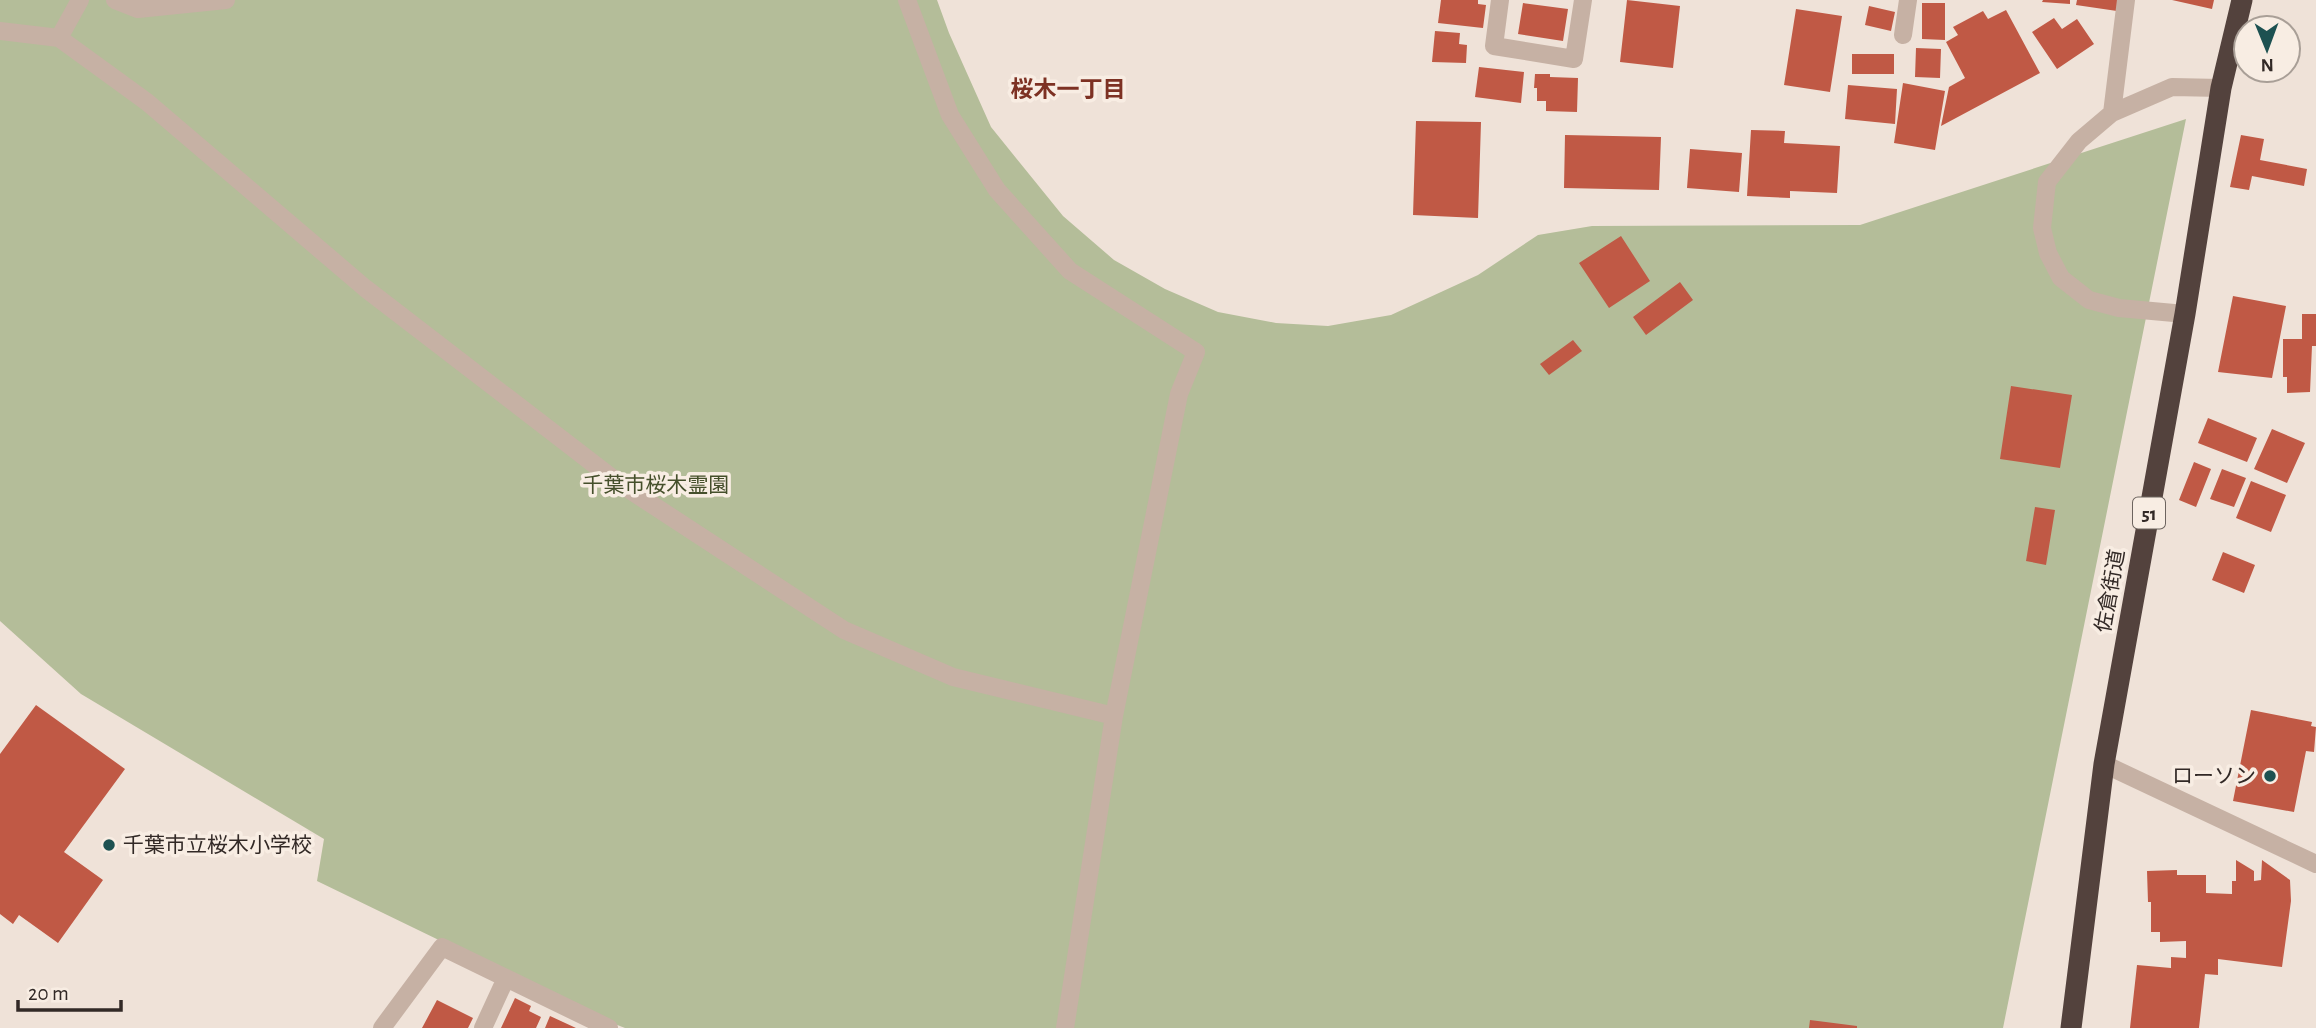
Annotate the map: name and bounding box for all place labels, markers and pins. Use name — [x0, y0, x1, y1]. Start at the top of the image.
place label: ローソン — [2172, 766, 2256, 787]
marker: ローソン — [2262, 768, 2278, 784]
place label: 千葉市立桜木小学校 — [123, 834, 312, 856]
marker: 千葉市立桜木小学校 — [101, 837, 117, 853]

